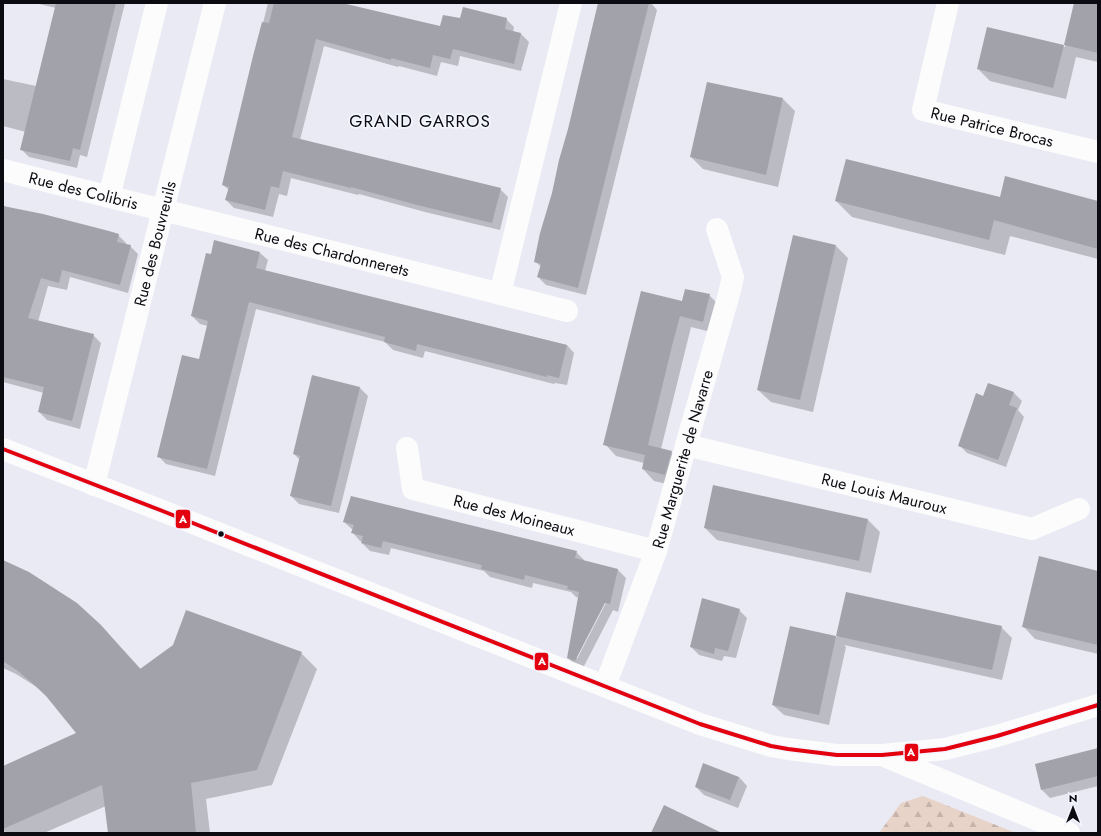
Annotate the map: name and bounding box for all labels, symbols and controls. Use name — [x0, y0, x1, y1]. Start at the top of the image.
street label: Rue Patrice Brocas — [928, 101, 1056, 153]
district label: GRAND GARROS — [349, 109, 491, 133]
street label: Rue des Colibris — [26, 166, 140, 215]
street label: Rue des Bouvreuils — [128, 179, 182, 309]
street label: Rue des Chardonnerets — [252, 222, 412, 282]
street label: Rue Marguerite de Navarre — [646, 367, 719, 551]
street label: Rue Louis Mauroux — [819, 467, 950, 520]
street label: Rue des Moineaux — [451, 489, 578, 542]
line badge: A — [175, 509, 191, 529]
text: A — [178, 511, 188, 527]
unlabelled marker — [216, 529, 226, 539]
line badge: A — [534, 652, 549, 671]
text: A — [537, 653, 547, 669]
line badge: A — [904, 743, 919, 762]
text: A — [906, 744, 916, 760]
north arrow — [1053, 788, 1093, 828]
text: N — [1069, 790, 1077, 806]

